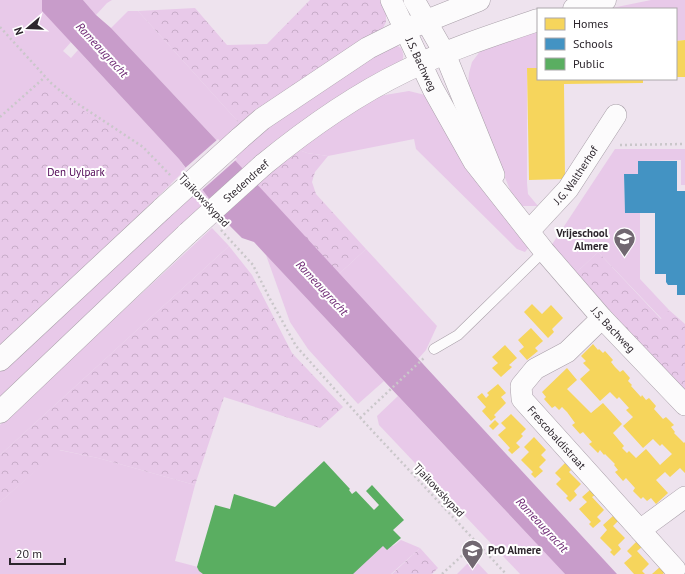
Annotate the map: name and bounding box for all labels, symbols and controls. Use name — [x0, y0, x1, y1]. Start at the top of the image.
north arrow — [8, 8, 48, 48]
legend — [537, 8, 677, 80]
text: Homes — [573, 16, 608, 31]
water label: Rameaugracht — [73, 19, 132, 81]
text: N — [11, 26, 26, 37]
street label: J.S. Bachweg — [402, 34, 440, 94]
text: Schools — [573, 36, 613, 51]
text: Public — [573, 56, 605, 71]
street label: J.G. Waltherhof — [550, 143, 601, 208]
street label: Stedendreef — [220, 156, 272, 205]
park label: Den Uylpark — [47, 165, 106, 179]
street label: Tjaikowskypad — [175, 170, 233, 230]
place label: Vrijeschool Almere — [555, 226, 609, 253]
school or university icon: Vrijeschool Almere — [611, 226, 637, 259]
water label: Rameaugracht — [293, 257, 352, 319]
street label: J.S. Bachweg — [588, 303, 638, 355]
street label: Frescobaldistraat — [525, 403, 589, 472]
street label: Tjaikowskypad — [410, 460, 468, 520]
water label: Rameaugracht — [513, 494, 572, 556]
school or university icon: PrO Almere — [459, 537, 485, 570]
scale bar — [10, 540, 65, 566]
place label: PrO Almere — [488, 543, 542, 557]
text: 20 m — [16, 546, 42, 561]

